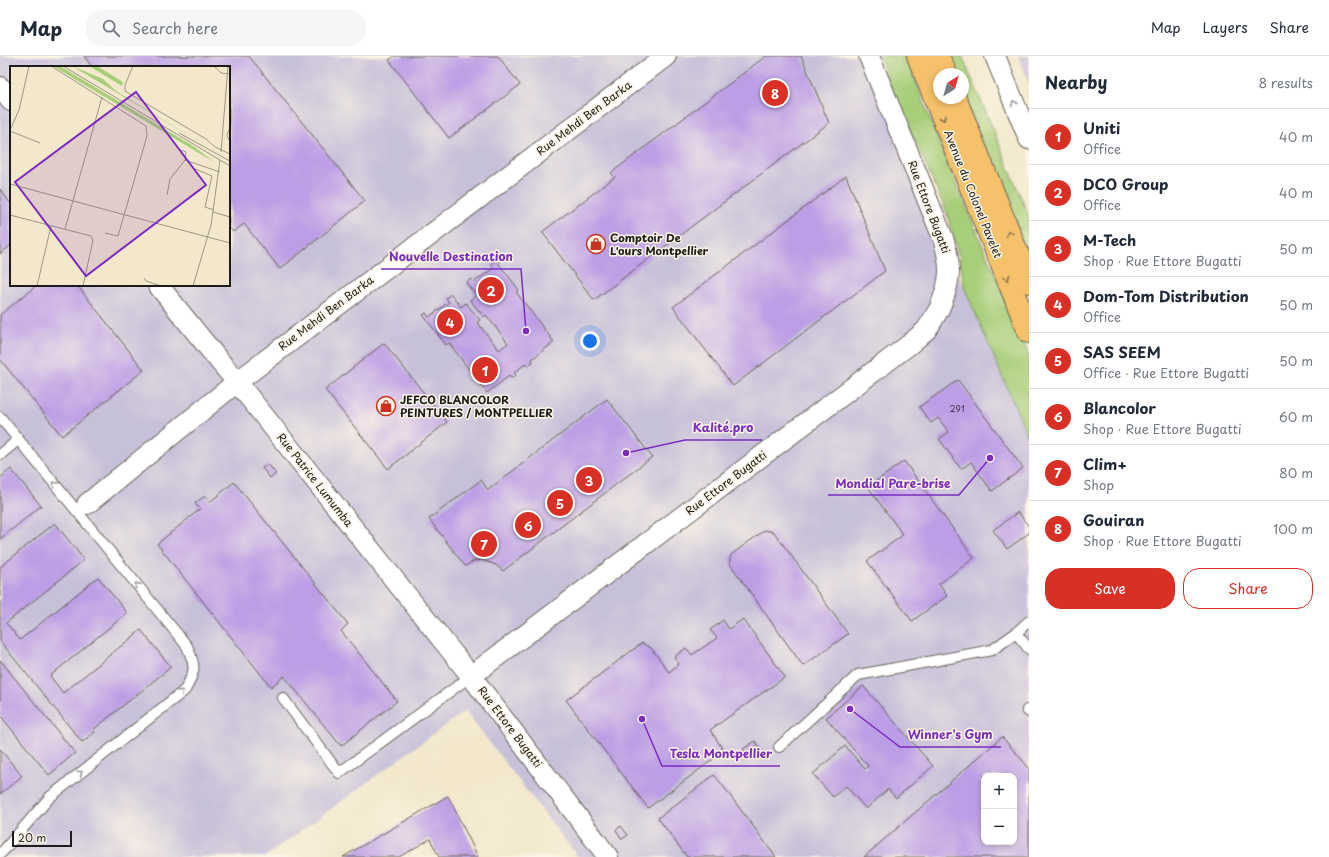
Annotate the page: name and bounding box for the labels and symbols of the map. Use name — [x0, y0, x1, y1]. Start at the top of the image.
inset map — [10, 66, 230, 286]
north arrow — [933, 68, 969, 104]
street label: Rue Mehdi Ben Barka — [533, 76, 635, 159]
pin: 8 — [762, 78, 788, 108]
one-way arrow — [1011, 99, 1019, 106]
one-way arrow — [938, 115, 946, 122]
street label: Avenue du Colonel Pavelet — [940, 127, 1007, 261]
street label: Rue Ettore Bugatti — [904, 158, 955, 256]
place label: Comptoir De L'ours Montpellier — [610, 229, 709, 259]
one-way arrow — [1006, 229, 1014, 236]
shop icon: Comptoir De L'ours Montpellier — [585, 233, 607, 255]
callout: Nouvelle Destination — [381, 245, 521, 269]
text: Nouvelle Destination — [389, 247, 513, 265]
street label: Rue Mehdi Ben Barka — [275, 271, 377, 354]
one-way arrow — [1002, 273, 1010, 281]
pin: 2 — [478, 275, 504, 305]
pin: 4 — [437, 307, 463, 337]
your location — [580, 331, 600, 351]
pin: 1 — [472, 355, 498, 385]
place label: JEFCO BLANCOLOR PEINTURES / MONTPELLIER — [400, 391, 553, 421]
shop icon: JEFCO BLANCOLOR PEINTURES / MONTPELLIER — [375, 395, 397, 417]
house number: 291 — [949, 401, 965, 415]
callout: Kalité.pro — [685, 416, 762, 440]
text: Kalité.pro — [693, 418, 753, 436]
street label: Rue Patrice Lumumba — [273, 429, 358, 530]
street label: Rue Ettore Bugatti — [681, 446, 770, 519]
pin: 3 — [576, 465, 602, 495]
callout: Mondial Pare-brise — [828, 471, 959, 495]
text: Mondial Pare-brise — [836, 474, 951, 492]
one-way arrow — [52, 481, 59, 489]
pin: 5 — [547, 488, 573, 518]
pin: 6 — [515, 510, 541, 540]
pin: 7 — [471, 529, 497, 559]
one-way arrow — [135, 582, 142, 589]
street label: Rue Ettore Bugatti — [474, 682, 547, 771]
one-way arrow — [176, 689, 184, 696]
callout: Winner's Gym — [900, 723, 1001, 747]
text: Winner's Gym — [908, 725, 992, 743]
callout: Tesla Montpellier — [662, 742, 780, 766]
text: Tesla Montpellier — [670, 744, 773, 762]
one-way arrow — [76, 770, 83, 777]
scale bar — [12, 829, 72, 848]

